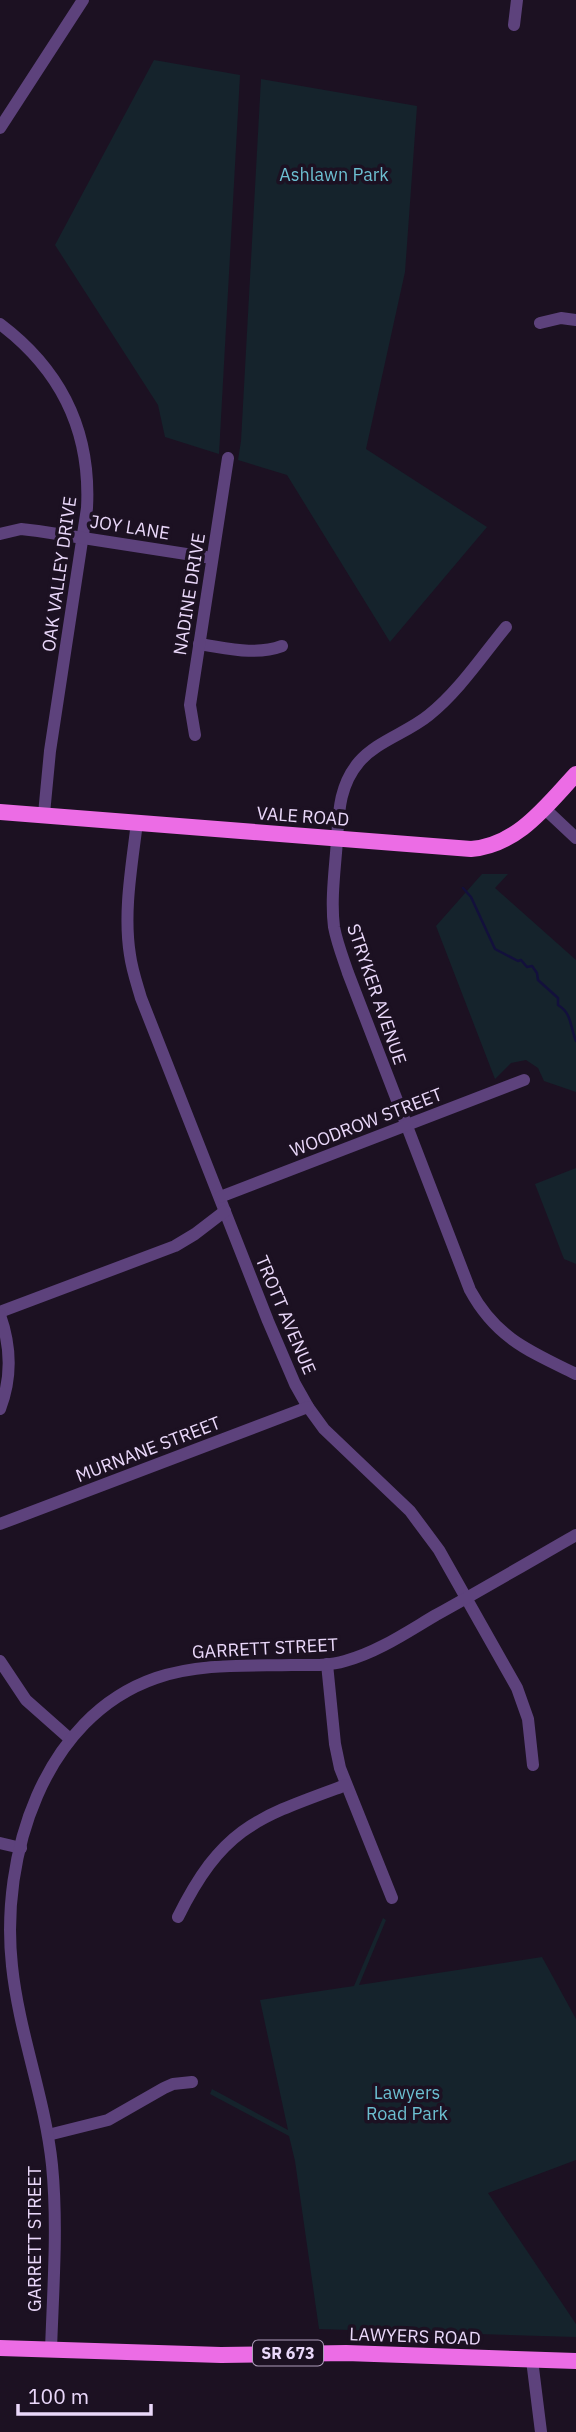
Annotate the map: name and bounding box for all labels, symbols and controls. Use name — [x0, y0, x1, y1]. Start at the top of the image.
park label: Ashlawn Park — [279, 163, 389, 186]
street label: OAK VALLEY DRIVE — [37, 495, 81, 653]
street label: JOY LANE — [88, 509, 172, 545]
street label: NADINE DRIVE — [168, 531, 210, 657]
street label: VALE ROAD — [256, 801, 350, 831]
street label: STRYKER AVENUE — [342, 921, 412, 1067]
street label: WOODROW STREET — [287, 1082, 445, 1162]
street label: TROTT AVENUE — [251, 1252, 321, 1378]
street label: MURNANE STREET — [72, 1411, 224, 1487]
street label: GARRETT STREET — [191, 1633, 339, 1663]
park label: Lawyers Road Park — [366, 2081, 449, 2125]
street label: GARRETT STREET — [23, 2166, 46, 2312]
street label: LAWYERS ROAD — [349, 2322, 481, 2350]
road number: SR 673 — [253, 2340, 323, 2366]
scale bar — [18, 2372, 150, 2416]
text: 100 m — [28, 2382, 89, 2410]

